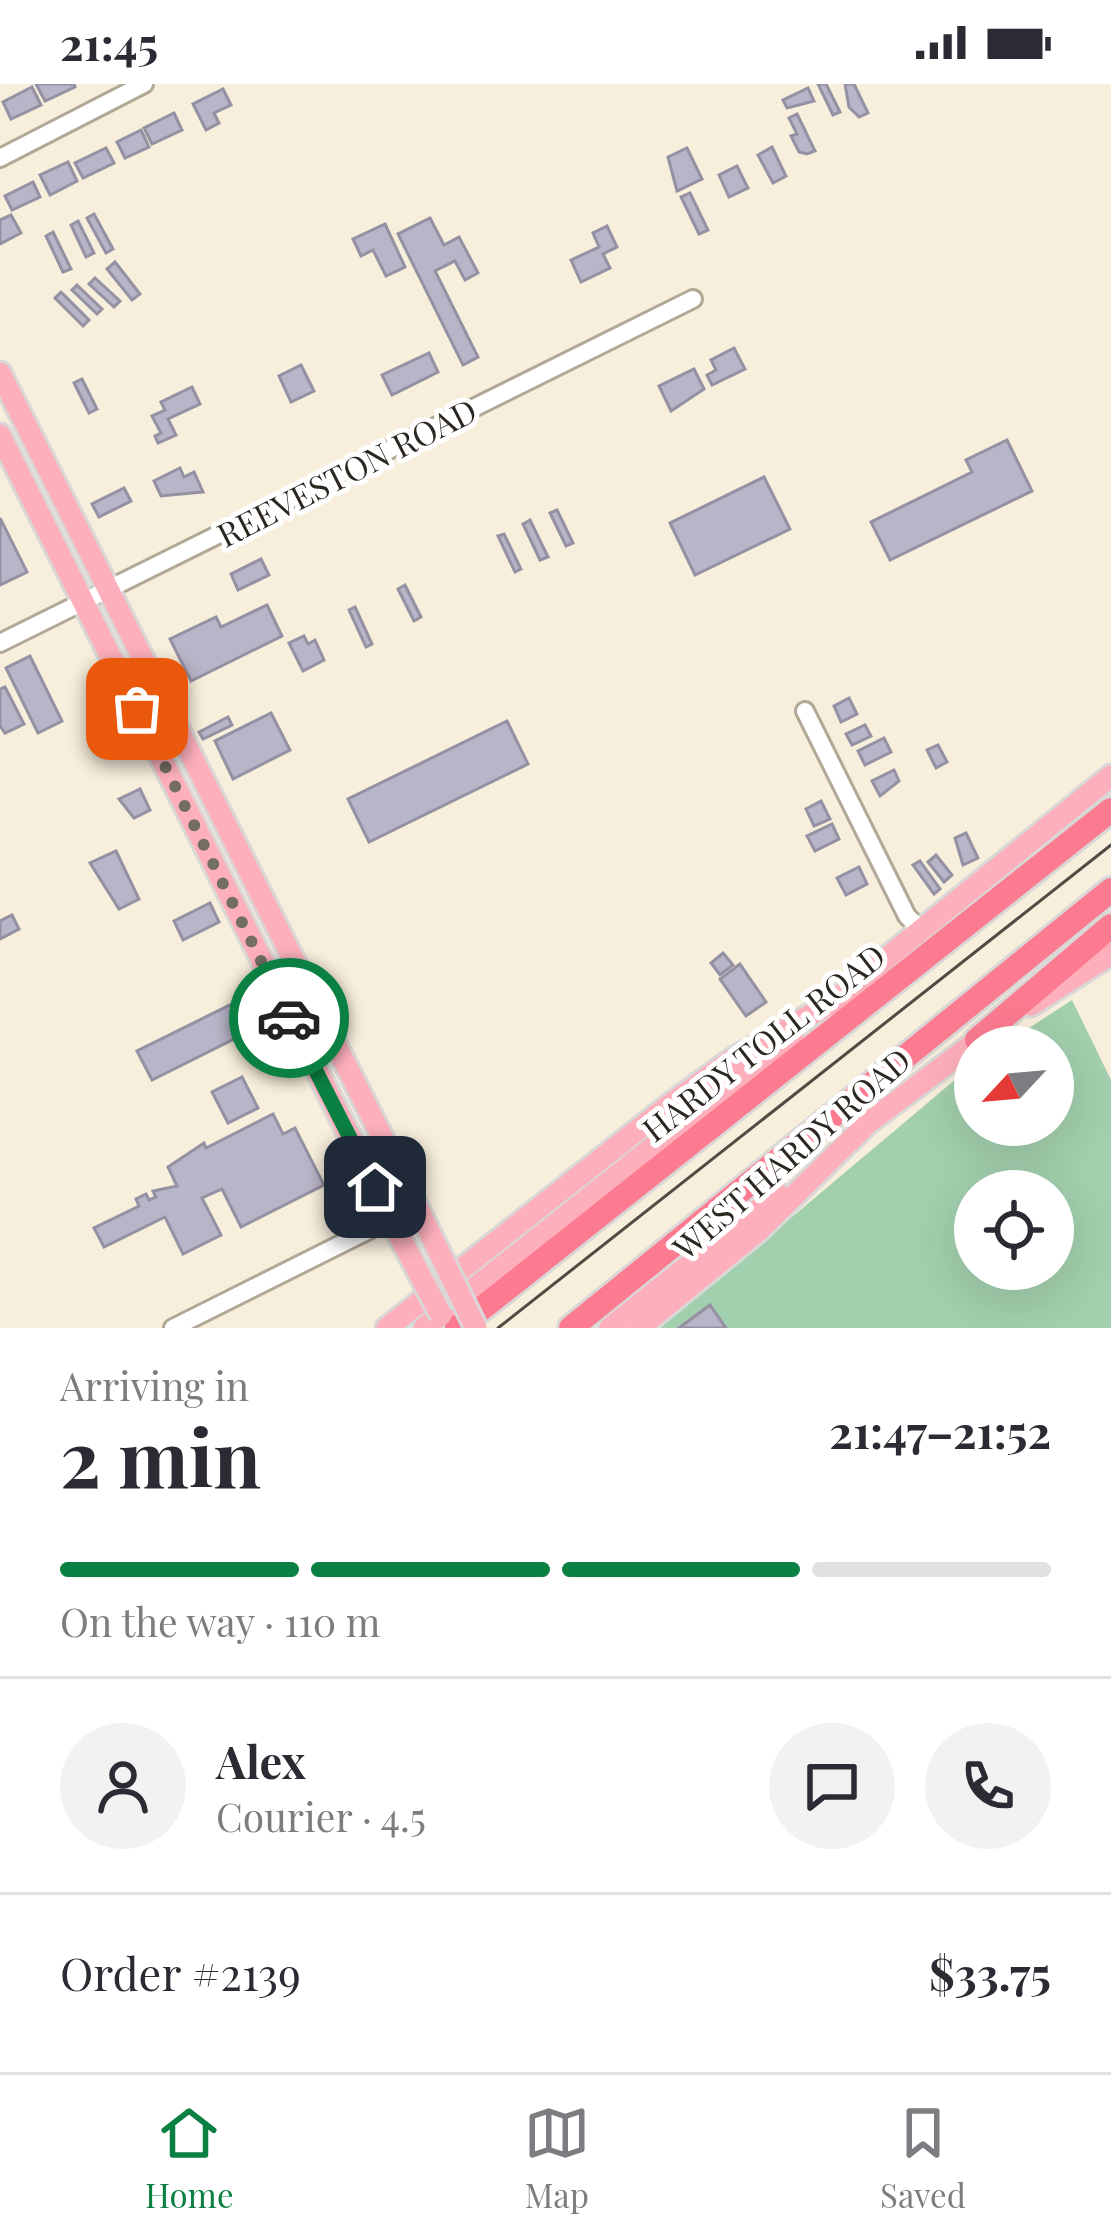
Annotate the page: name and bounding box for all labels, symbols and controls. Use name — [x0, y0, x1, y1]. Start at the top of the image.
text: 21:45 — [60, 12, 158, 72]
street label: REEVESTON ROAD — [209, 387, 483, 556]
pin — [86, 658, 188, 760]
icon: bag — [104, 676, 170, 742]
street label: HARDY TOLL ROAD — [632, 933, 893, 1150]
courier — [229, 958, 349, 1078]
icon: car — [256, 985, 322, 1051]
north arrow — [954, 1026, 1074, 1146]
map controls — [954, 1026, 1074, 1290]
street label: WEST HARDY ROAD — [662, 1037, 919, 1269]
pin — [324, 1136, 426, 1238]
icon: home — [342, 1154, 408, 1220]
button: locate — [954, 1170, 1074, 1290]
text: Arriving in — [60, 1359, 249, 1411]
text: 21:47–21:52 — [829, 1400, 1051, 1460]
text: 2 min — [60, 1404, 261, 1508]
text: On the way · 110 m — [60, 1595, 381, 1647]
button: person — [60, 1723, 186, 1849]
button: chat — [769, 1723, 895, 1849]
button: phone — [925, 1723, 1051, 1849]
text: Alex — [216, 1730, 306, 1790]
text: Courier · 4.5 — [216, 1790, 426, 1842]
text: Order #2139 — [60, 1942, 301, 2002]
text: $33.75 — [929, 1942, 1051, 2002]
tab: Home — [145, 2100, 234, 2216]
tab: Map — [524, 2100, 590, 2216]
tab: Saved — [880, 2100, 966, 2216]

